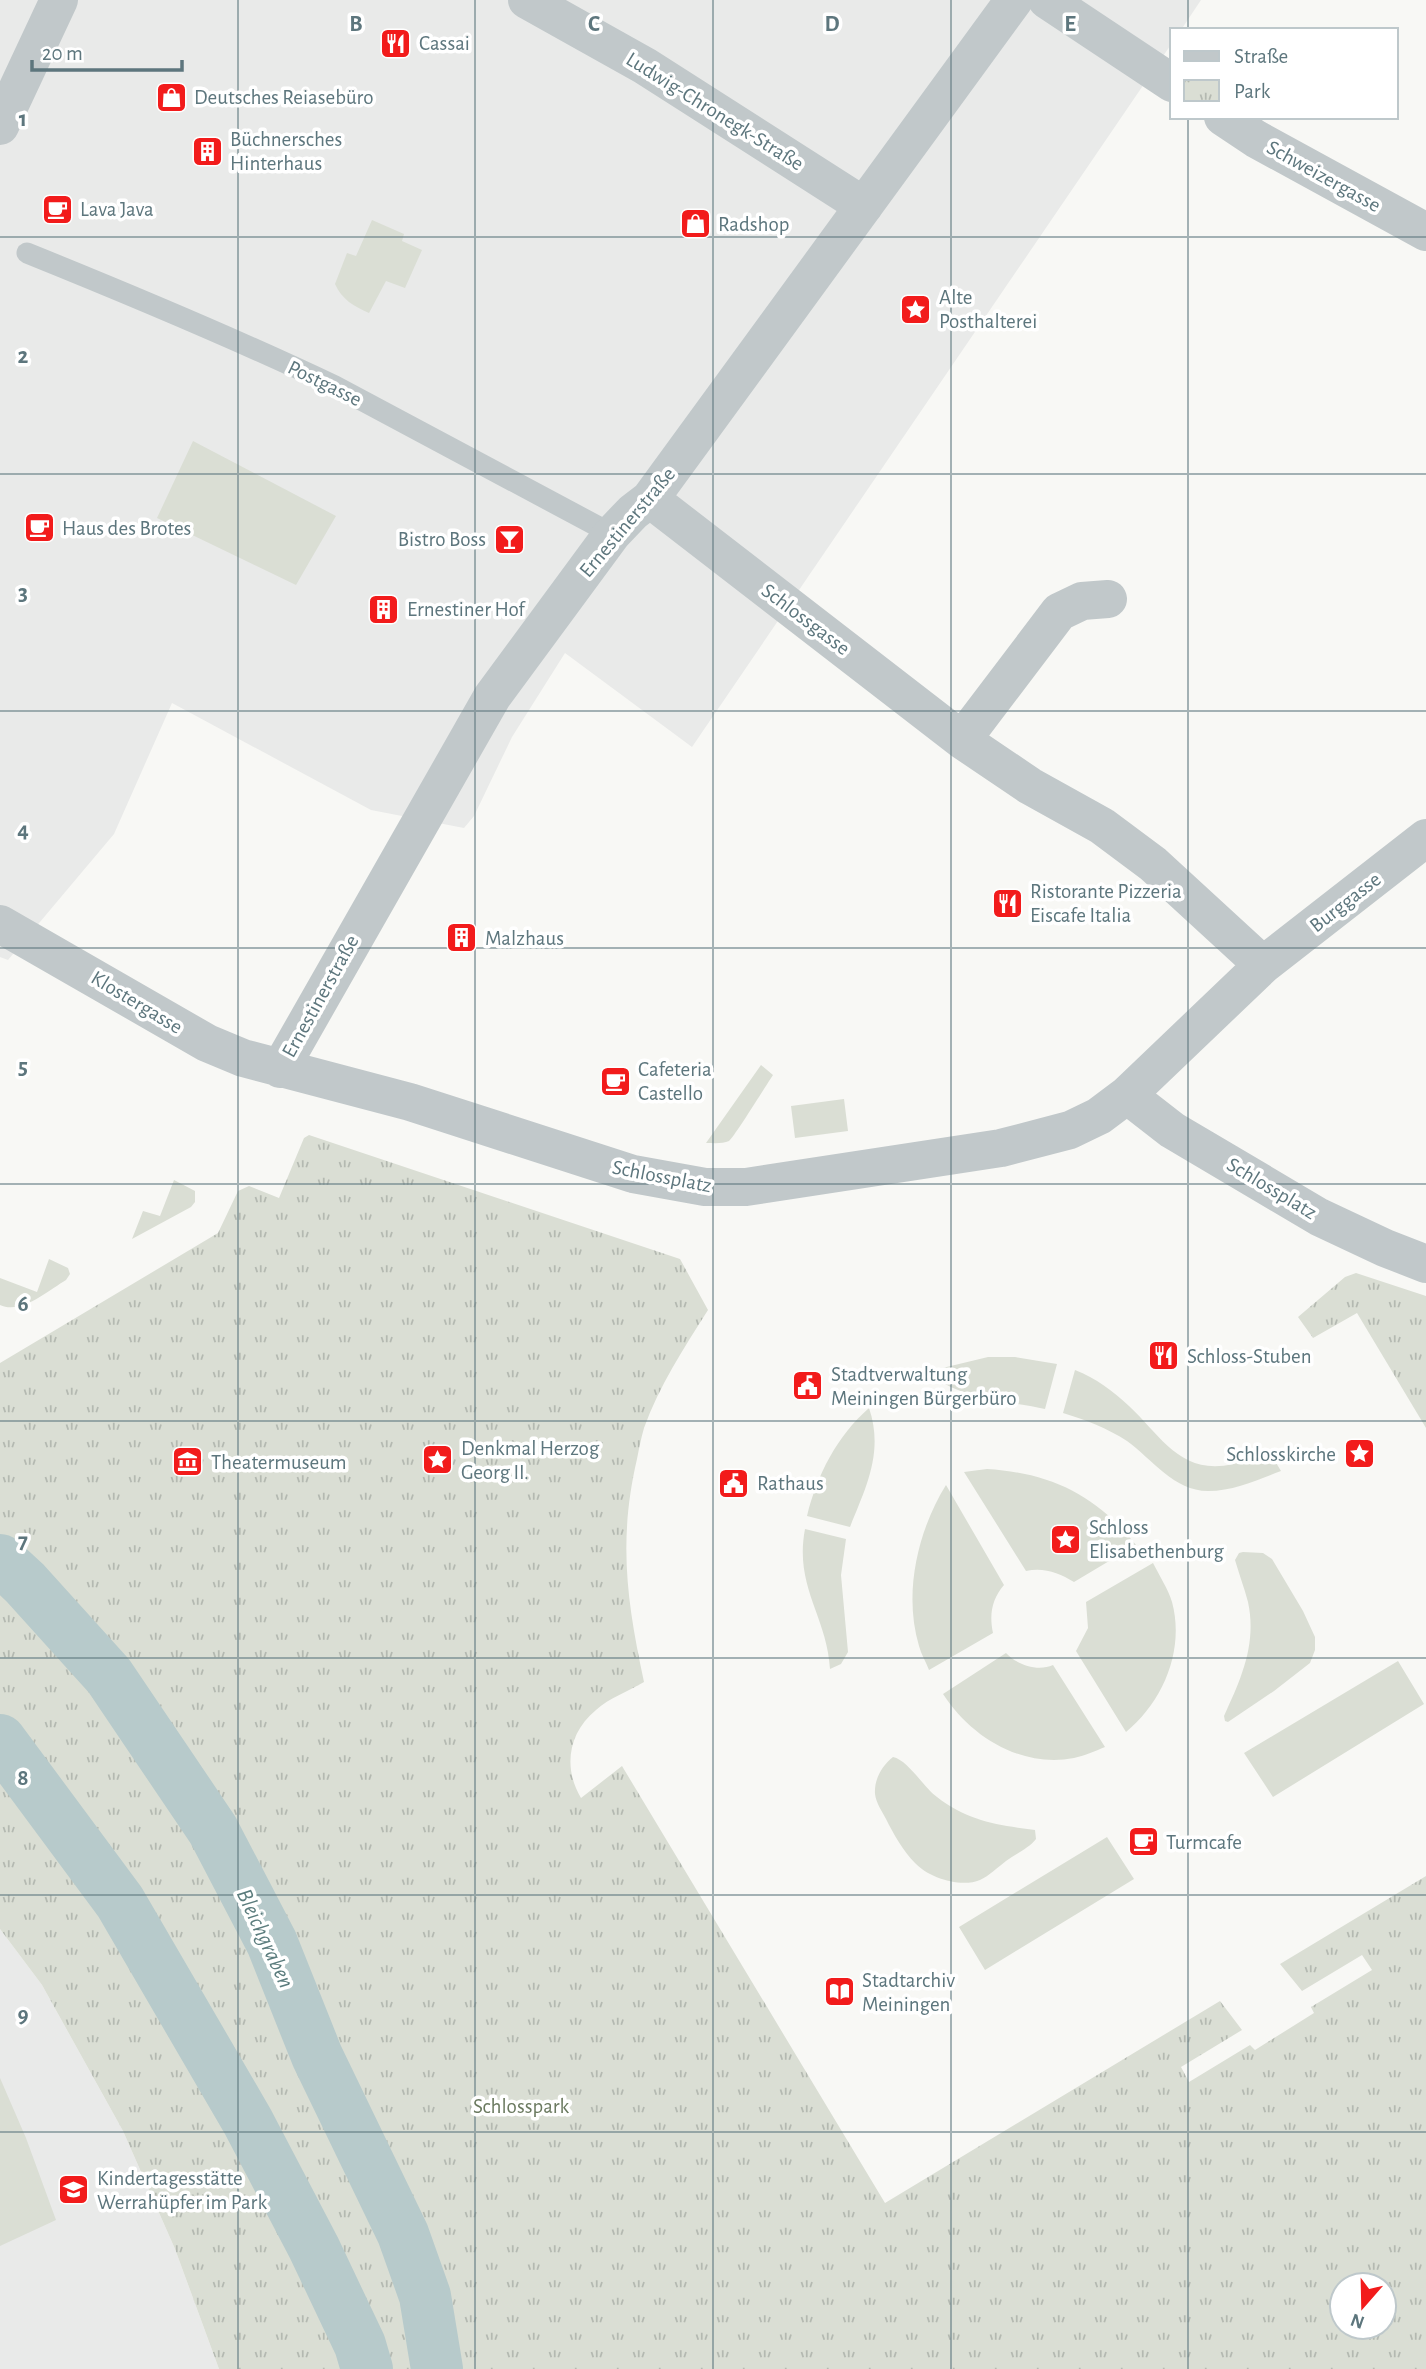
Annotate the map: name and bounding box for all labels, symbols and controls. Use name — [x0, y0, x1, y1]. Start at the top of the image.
text: B — [349, 13, 363, 36]
text: C — [588, 13, 600, 36]
text: D — [824, 13, 840, 36]
text: E — [1064, 13, 1076, 36]
restaurant icon: Cassai — [379, 26, 413, 60]
scale bar — [32, 28, 182, 72]
legend — [1170, 28, 1398, 119]
place label: Cassai — [419, 33, 470, 54]
text: 20 m — [42, 43, 83, 64]
text: Straße — [1234, 46, 1288, 67]
street label: Ludwig-Chronegk-Straße — [622, 48, 807, 175]
shop icon: Deutsches Reiasebüro — [154, 80, 188, 114]
text: Park — [1234, 81, 1271, 102]
place label: Deutsches Reiasebüro — [194, 87, 374, 108]
text: 1 — [19, 108, 27, 131]
place label: Büchnersches Hinterhaus — [230, 129, 342, 174]
building icon: Büchnersches Hinterhaus — [190, 134, 224, 168]
street label: Schweizergasse — [1263, 137, 1384, 216]
cafe icon: Lava Java — [40, 192, 74, 226]
place label: Lava Java — [80, 199, 154, 220]
shop icon: Radshop — [678, 207, 712, 241]
place label: Radshop — [718, 214, 789, 235]
place label: Alte Posthalterei — [939, 287, 1037, 332]
place icon: Alte Posthalterei — [899, 292, 933, 326]
text: 2 — [18, 345, 29, 368]
street label: Postgasse — [285, 357, 365, 410]
street label: Ernestinerstraße — [576, 463, 679, 581]
cafe icon: Haus des Brotes — [22, 511, 56, 545]
place label: Haus des Brotes — [62, 518, 191, 539]
bar icon: Bistro Boss — [492, 522, 526, 556]
place label: Bistro Boss — [398, 529, 486, 550]
street label: Schlossgasse — [758, 580, 854, 659]
text: 3 — [18, 582, 28, 605]
building icon: Ernestiner Hof — [367, 592, 401, 626]
place label: Ernestiner Hof — [407, 599, 526, 620]
text: 4 — [17, 819, 29, 842]
street label: Burggasse — [1306, 868, 1385, 936]
place label: Ristorante Pizzeria Eiscafe Italia — [1030, 881, 1182, 926]
restaurant icon: Ristorante Pizzeria Eiscafe Italia — [990, 886, 1024, 920]
building icon: Malzhaus — [445, 921, 479, 955]
place label: Malzhaus — [485, 928, 564, 949]
street label: Ernestinerstraße — [278, 932, 363, 1061]
street label: Klostergasse — [87, 967, 186, 1038]
text: 5 — [18, 1056, 28, 1079]
place label: Cafeteria Castello — [638, 1059, 712, 1104]
cafe icon: Cafeteria Castello — [598, 1064, 632, 1098]
street label: Schlossplatz — [1223, 1154, 1320, 1223]
street label: Schlossplatz — [611, 1157, 713, 1196]
text: 6 — [17, 1293, 29, 1316]
restaurant icon: Schloss-Stuben — [1147, 1339, 1181, 1373]
place label: Schloss-Stuben — [1187, 1346, 1312, 1367]
place label: Stadtverwaltung Meiningen Bürgerbüro — [831, 1364, 1017, 1409]
public building icon: Stadtverwaltung Meiningen Bürgerbüro — [791, 1369, 825, 1403]
place icon: Schlosskirche — [1342, 1437, 1376, 1471]
place label: Denkmal Herzog Georg II. — [461, 1438, 600, 1483]
place icon: Denkmal Herzog Georg II. — [421, 1443, 455, 1477]
place label: Schlosskirche — [1226, 1444, 1336, 1465]
museum icon: Theatermuseum — [171, 1445, 205, 1479]
place label: Theatermuseum — [211, 1452, 347, 1473]
public building icon: Rathaus — [717, 1466, 751, 1500]
place label: Rathaus — [757, 1473, 824, 1494]
place label: Schloss Elisabethenburg — [1089, 1517, 1225, 1562]
place icon: Schloss Elisabethenburg — [1049, 1522, 1083, 1556]
text: 7 — [18, 1530, 28, 1553]
text: 8 — [17, 1767, 29, 1790]
cafe icon: Turmcafe — [1126, 1825, 1160, 1859]
place label: Turmcafe — [1166, 1832, 1242, 1853]
water label: Bleichgraben — [232, 1885, 298, 1992]
place label: Stadtarchiv Meiningen — [862, 1970, 955, 2015]
library icon: Stadtarchiv Meiningen — [822, 1975, 856, 2009]
text: 9 — [17, 2004, 29, 2027]
park label: Schlosspark — [473, 2096, 569, 2117]
place label: Kindertagesstätte Werrahüpfer im Park — [97, 2168, 267, 2213]
school or university icon: Kindertagesstätte Werrahüpfer im Park — [57, 2173, 91, 2207]
north arrow — [1328, 2271, 1398, 2341]
text: N — [1348, 2309, 1367, 2332]

